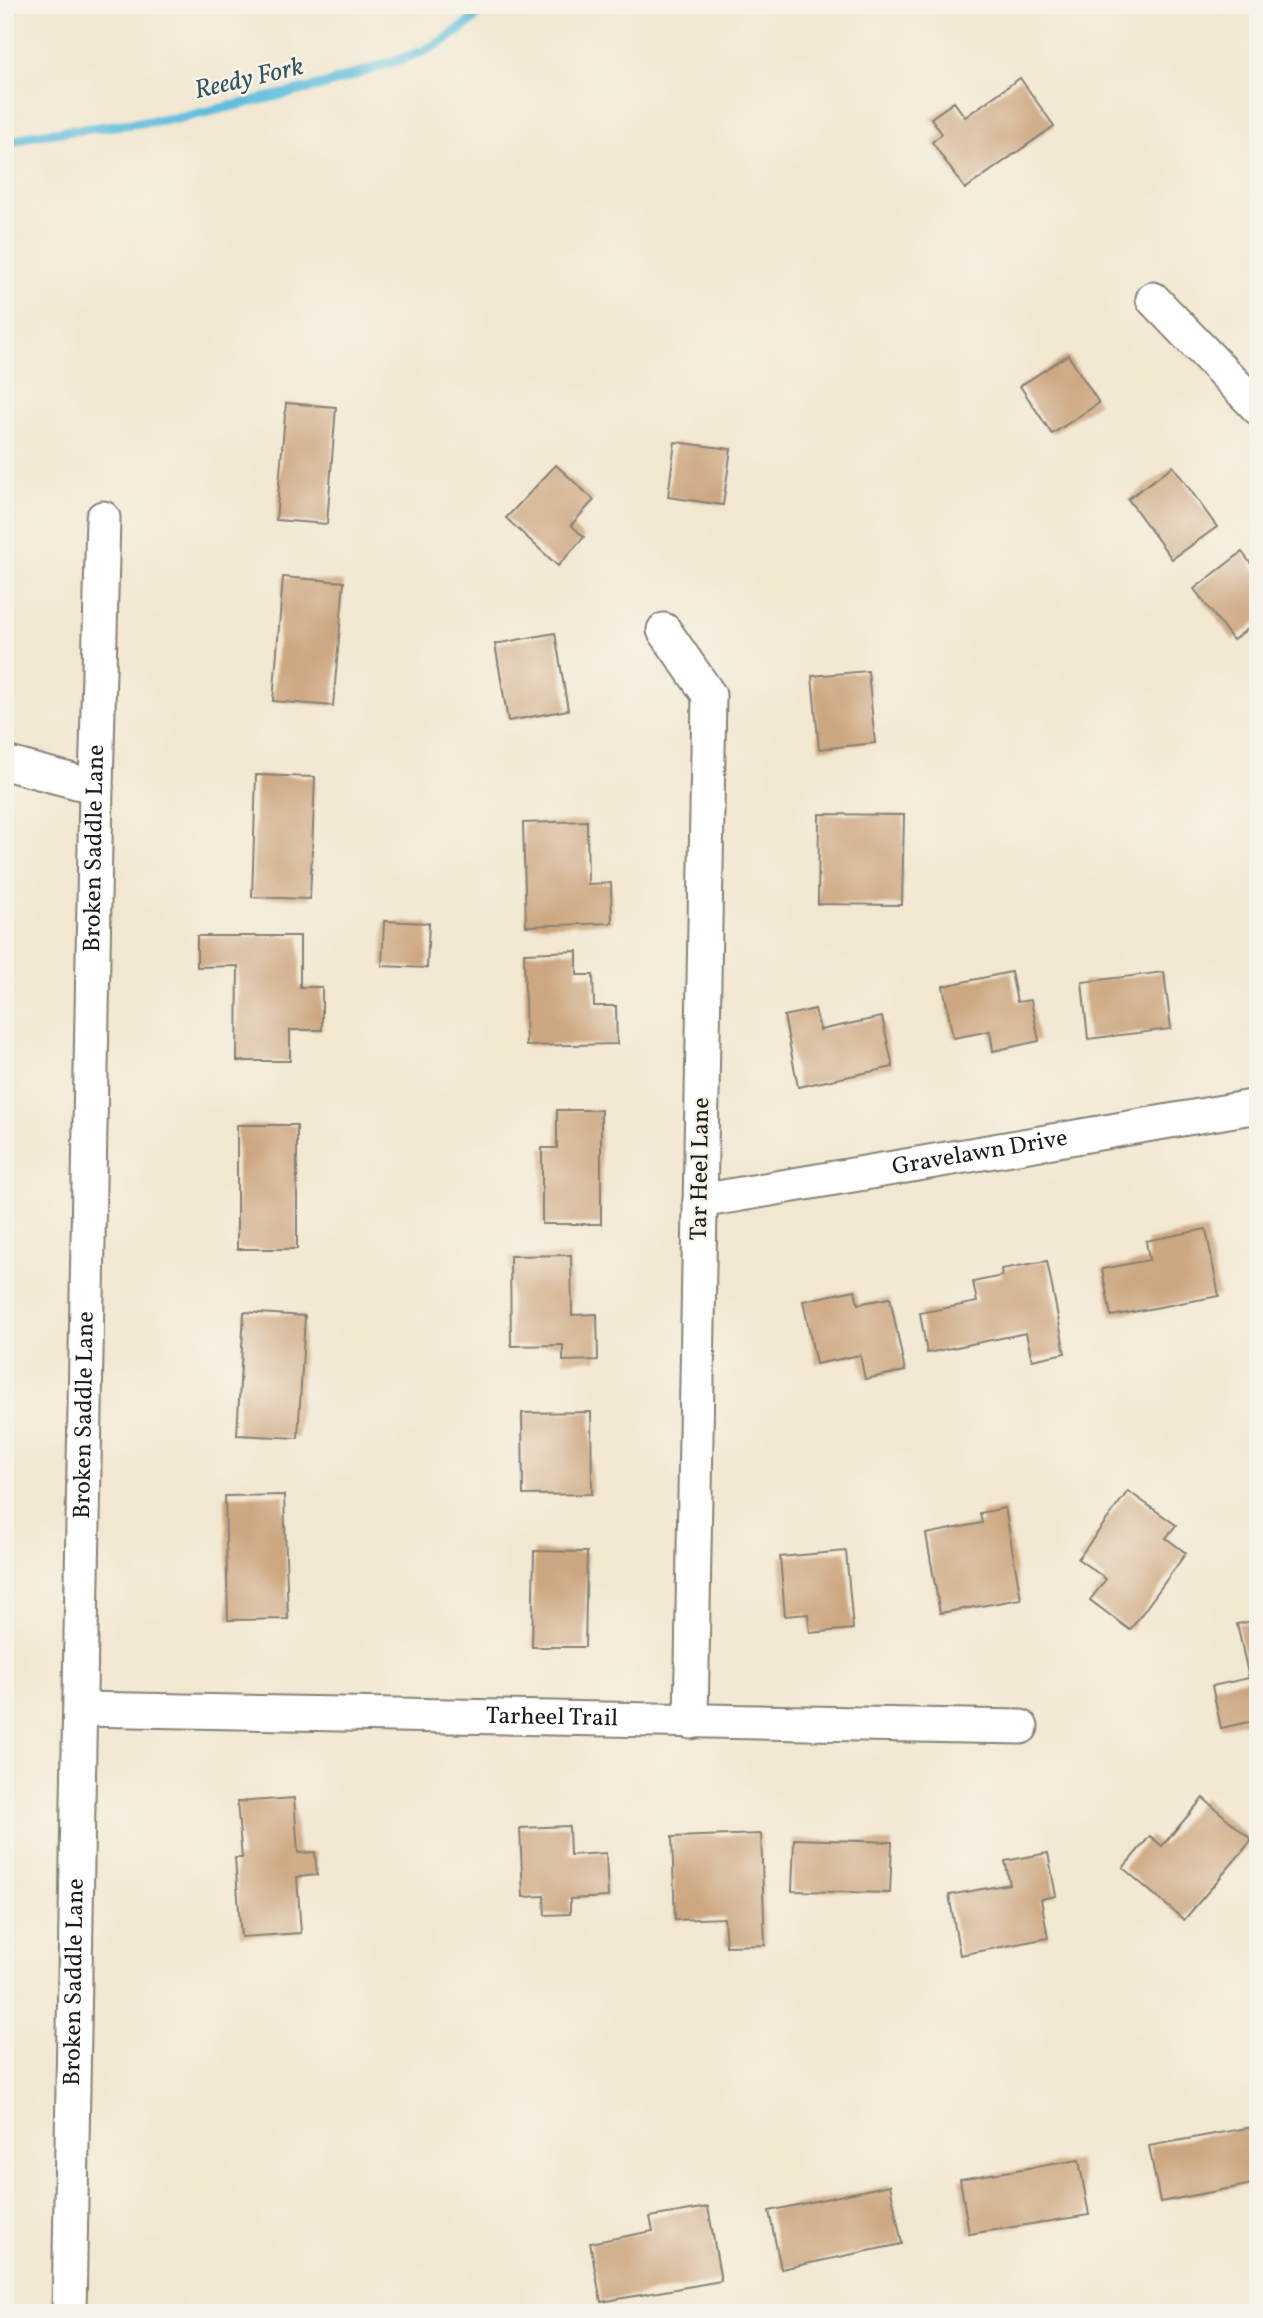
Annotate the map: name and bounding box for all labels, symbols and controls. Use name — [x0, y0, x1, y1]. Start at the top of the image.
water label: Reedy Fork — [191, 49, 307, 109]
street label: Broken Saddle Lane — [76, 744, 114, 952]
street label: Tar Heel Lane — [683, 1097, 719, 1241]
street label: Gravelawn Drive — [890, 1122, 1070, 1185]
street label: Broken Saddle Lane — [66, 1311, 104, 1519]
street label: Tarheel Trail — [485, 1700, 618, 1736]
street label: Broken Saddle Lane — [56, 1878, 94, 2086]

